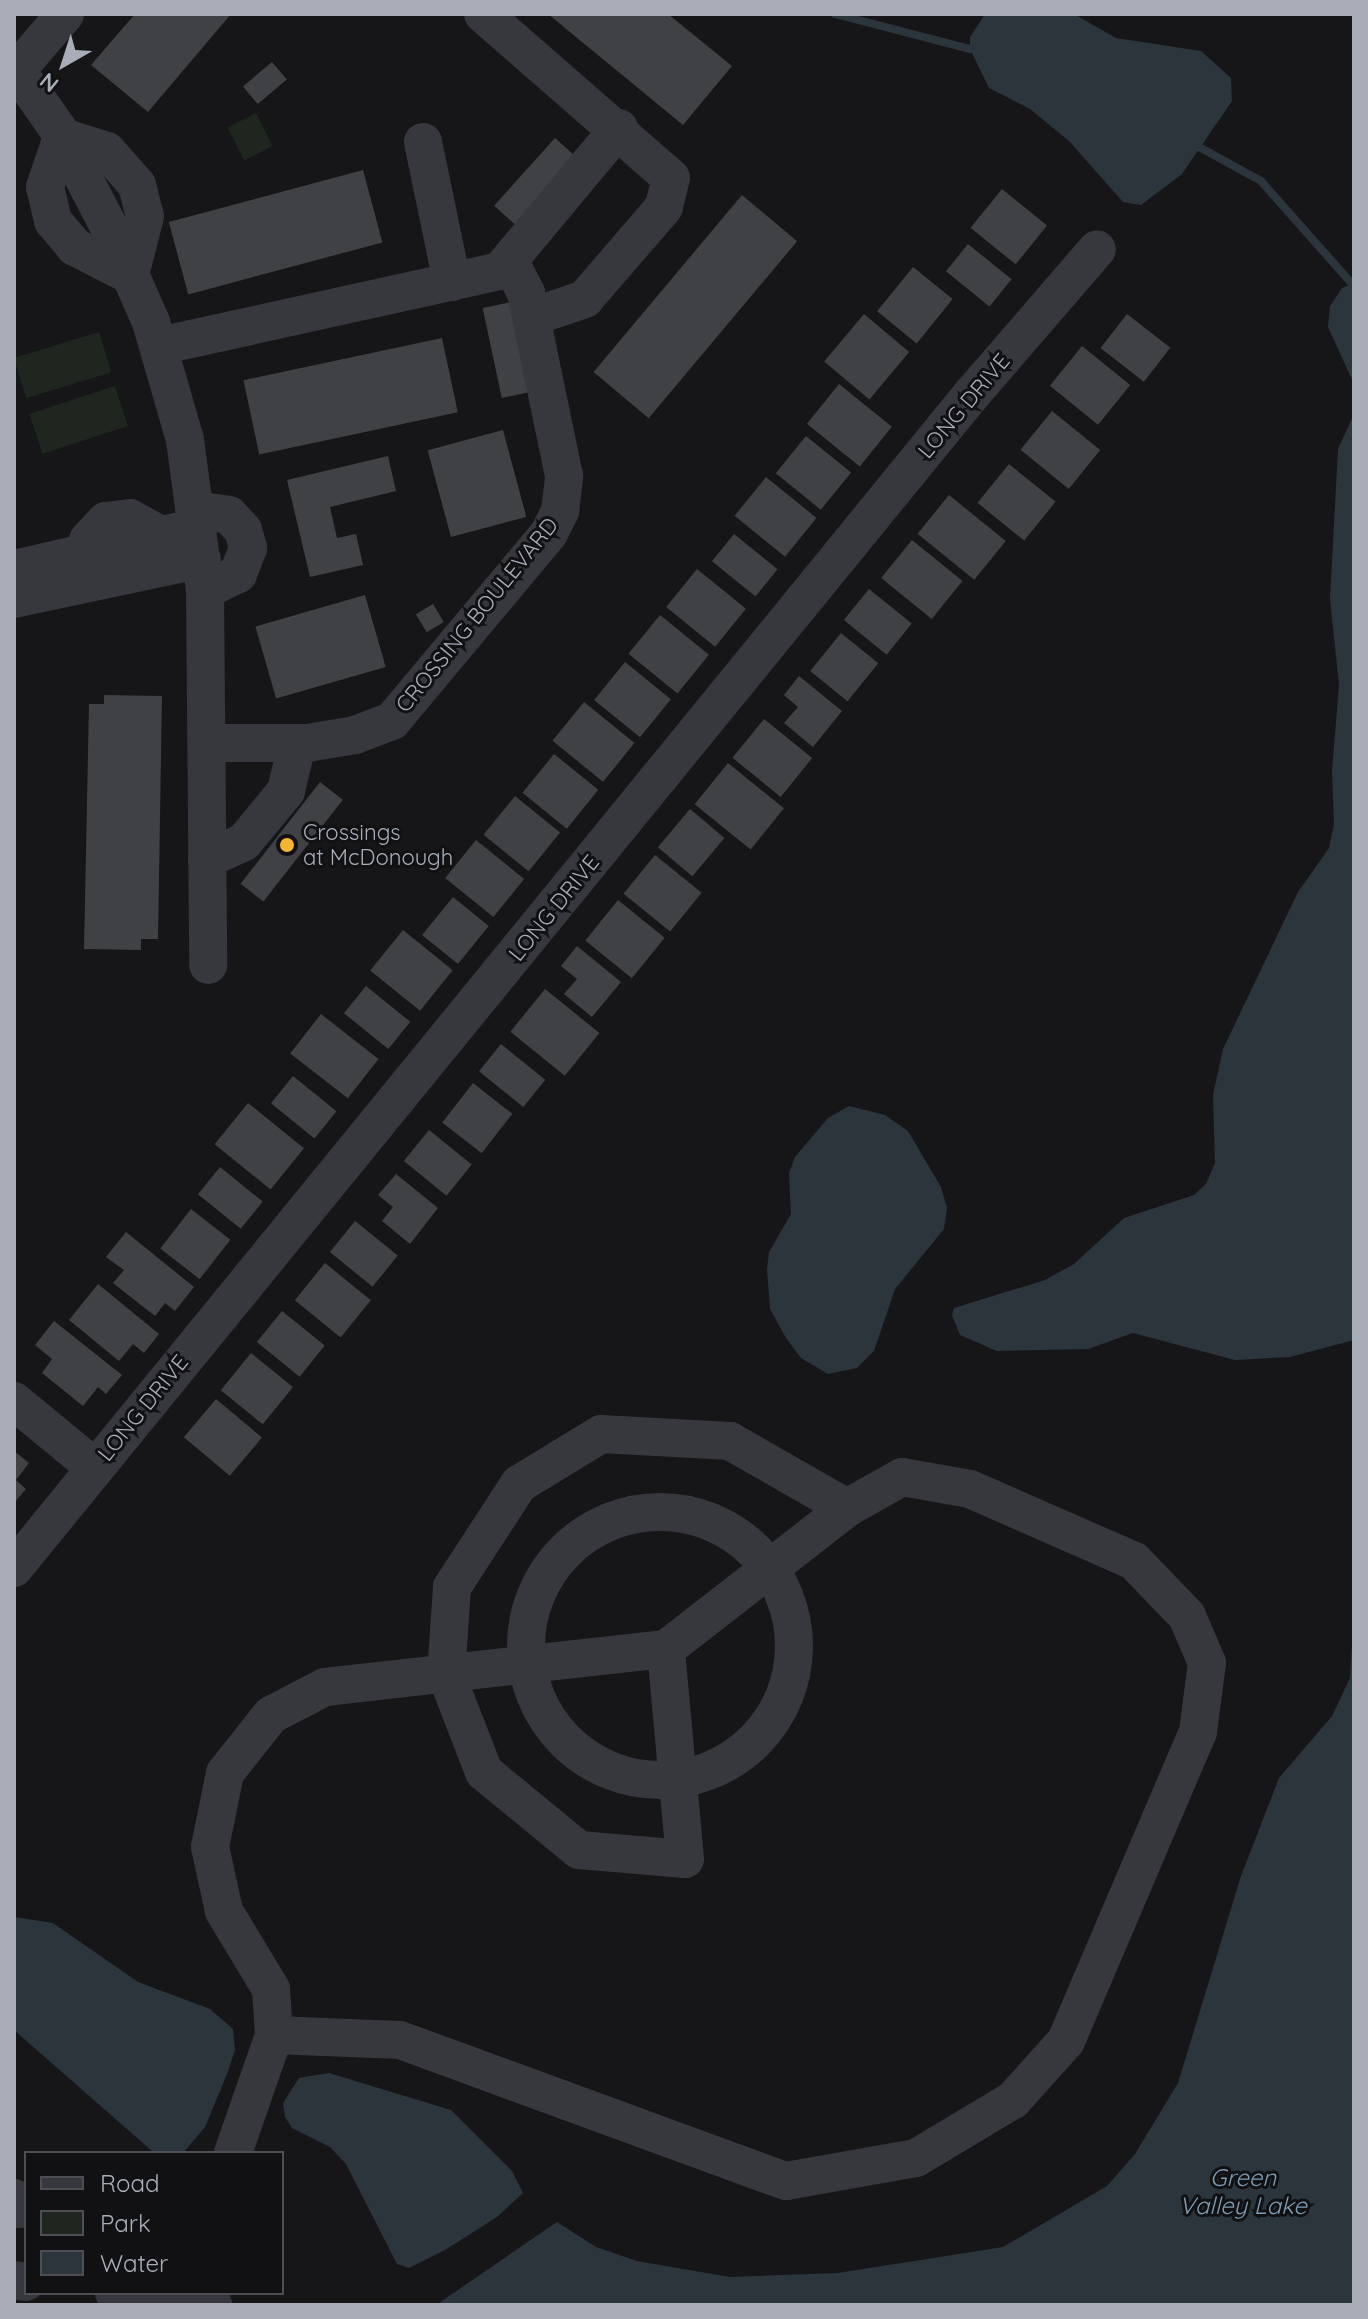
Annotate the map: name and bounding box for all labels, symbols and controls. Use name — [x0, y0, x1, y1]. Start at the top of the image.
north arrow — [24, 24, 104, 104]
text: N — [34, 67, 64, 99]
street label: LONG DRIVE — [912, 348, 1016, 464]
street label: CROSSING BOULEVARD — [390, 512, 564, 718]
place label: Crossings at McDonough — [303, 819, 453, 870]
marker: Crossings at McDonough — [278, 836, 296, 854]
street label: LONG DRIVE — [503, 850, 605, 966]
street label: LONG DRIVE — [92, 1350, 194, 1466]
legend — [24, 2151, 284, 2295]
water label: Green Valley Lake — [1179, 2164, 1307, 2220]
text: Road — [100, 2168, 160, 2198]
text: Park — [100, 2208, 151, 2238]
text: Water — [100, 2248, 168, 2278]

